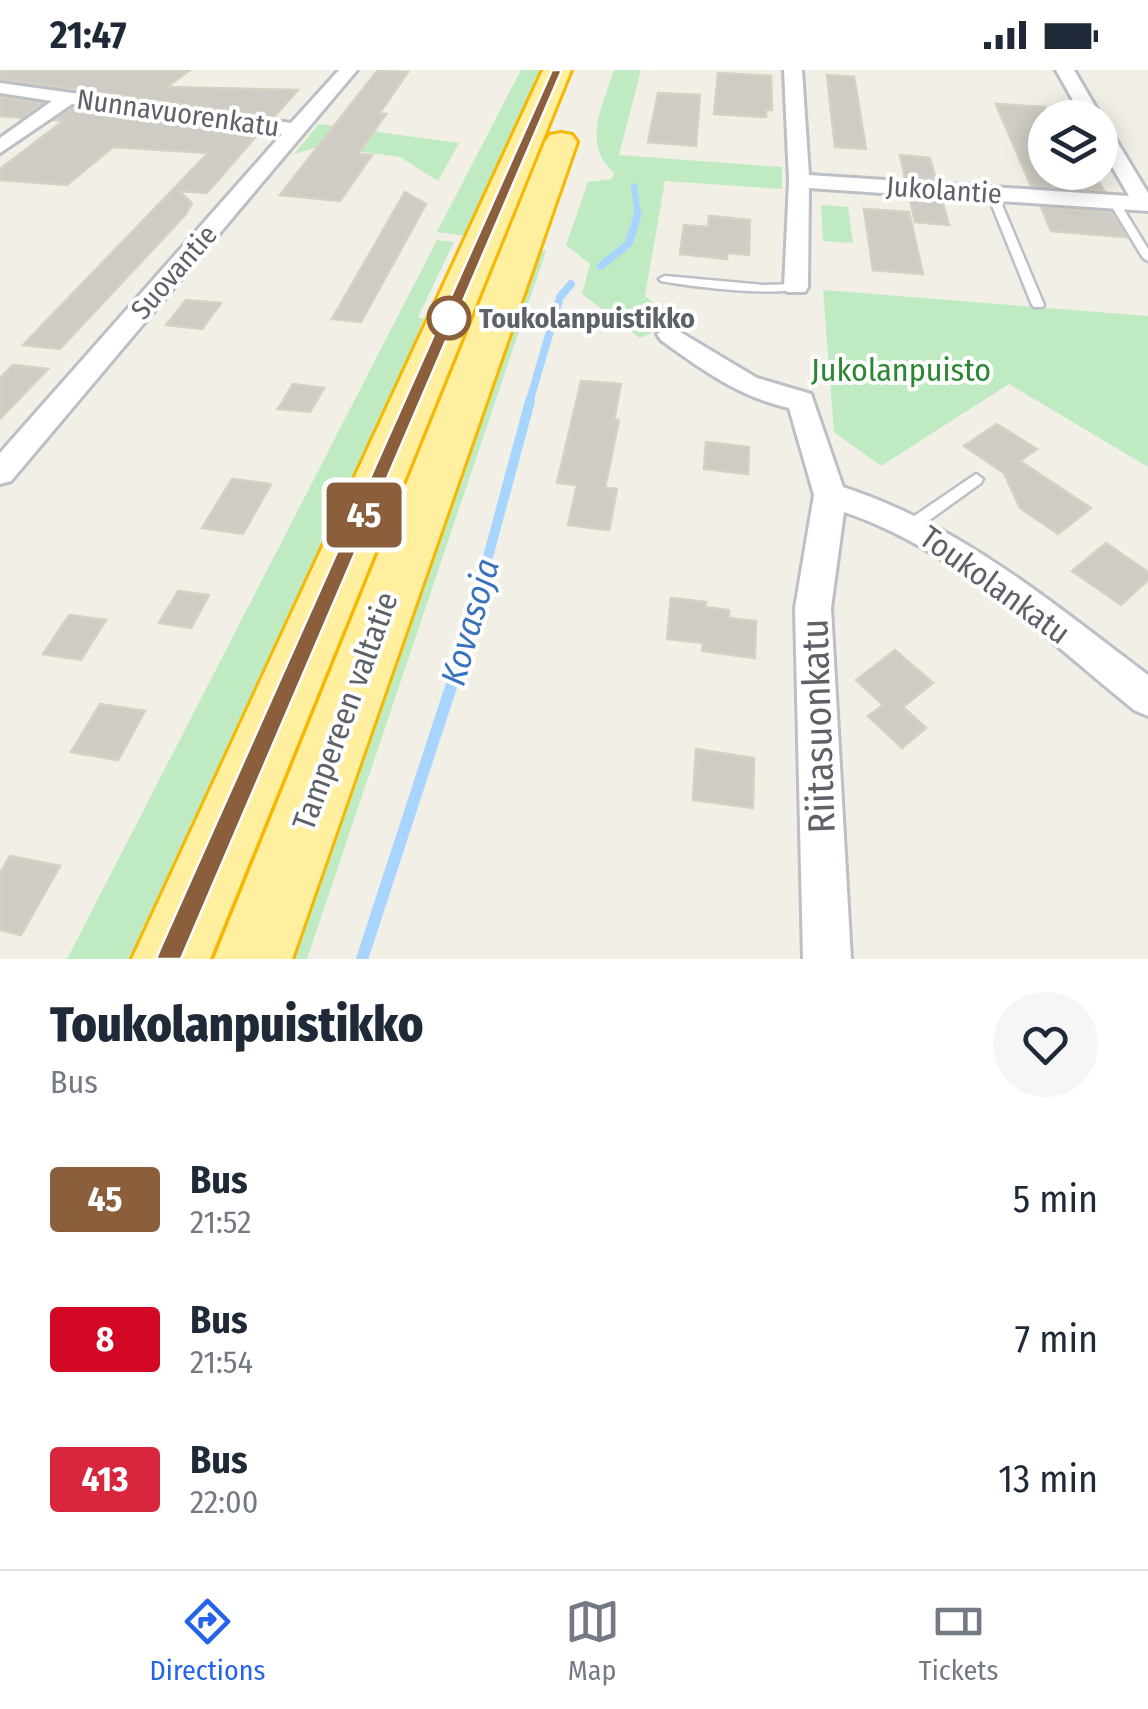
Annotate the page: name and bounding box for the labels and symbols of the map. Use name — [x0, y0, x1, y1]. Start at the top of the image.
street label: Nunnavuorenkatu — [75, 82, 281, 144]
street label: Jukolantie — [885, 170, 1003, 210]
street label: Suovantie — [124, 218, 224, 326]
marker: Toukolanpuistikko — [428, 297, 470, 339]
place label: Toukolanpuistikko — [479, 302, 695, 335]
park label: Jukolanpuisto — [811, 351, 991, 389]
line badge: 45 — [319, 482, 409, 548]
street label: Toukolankatu — [913, 518, 1077, 652]
water label: Kovasoja — [432, 554, 508, 690]
street label: Tampereen valtatie — [284, 587, 406, 835]
street label: Riitasuonkatu — [791, 618, 845, 834]

